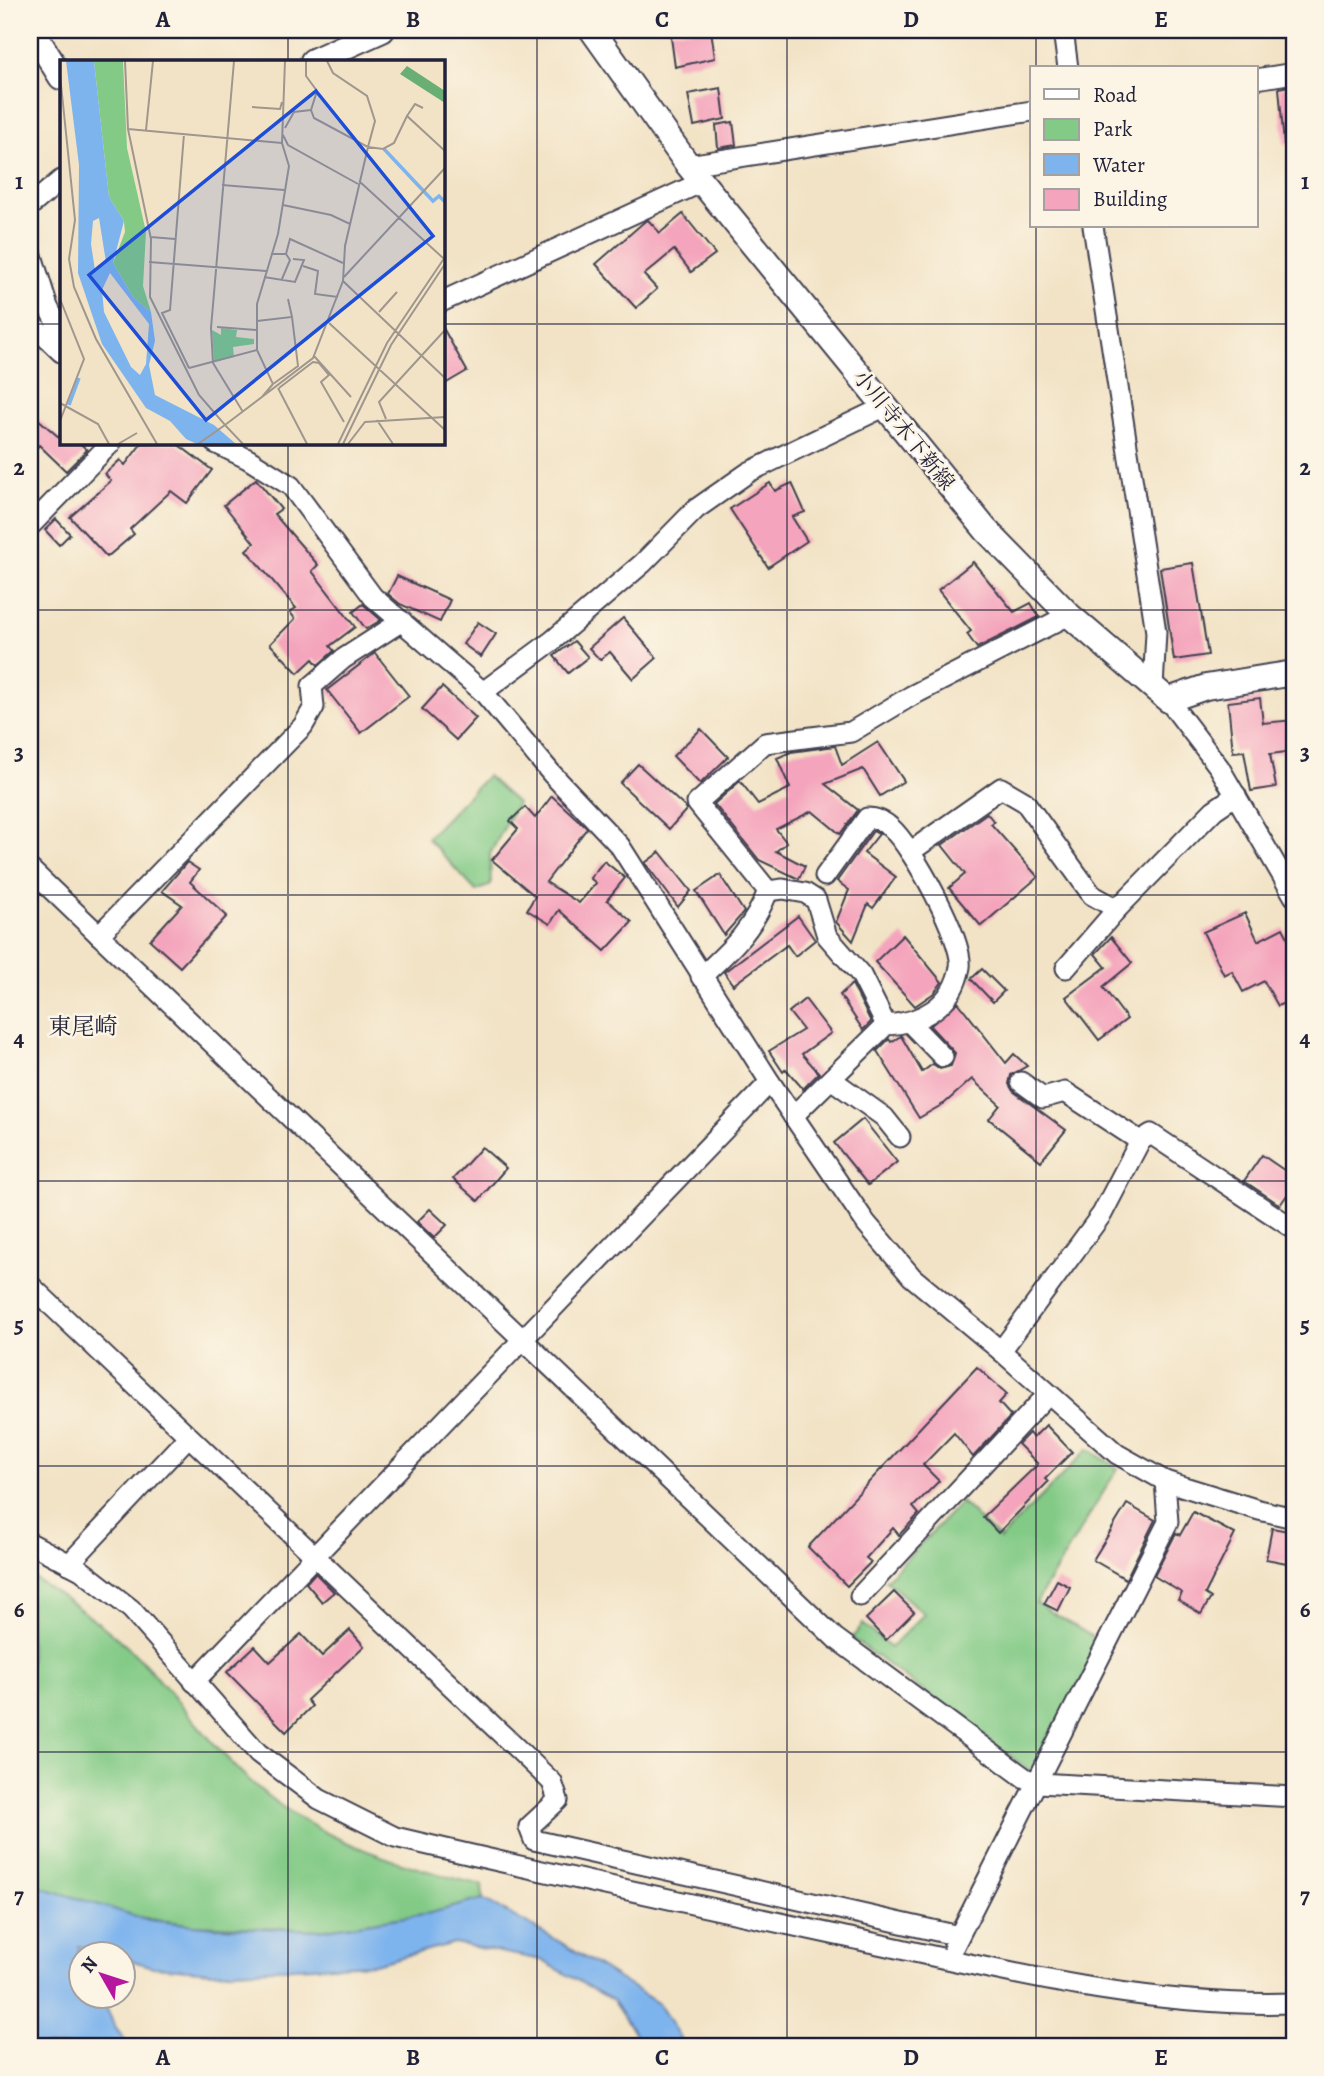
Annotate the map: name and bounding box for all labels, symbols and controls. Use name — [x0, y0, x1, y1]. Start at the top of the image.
text: A — [155, 4, 171, 35]
text: B — [406, 4, 420, 35]
text: C — [655, 4, 669, 35]
text: D — [903, 4, 919, 35]
text: E — [1154, 4, 1168, 35]
inset map — [60, 60, 444, 444]
legend — [1030, 66, 1258, 228]
text: Road — [1093, 81, 1137, 109]
text: Park — [1093, 115, 1133, 143]
text: Water — [1092, 151, 1145, 179]
text: 1 — [15, 166, 23, 197]
text: 1 — [1301, 166, 1309, 197]
text: Building — [1093, 185, 1168, 213]
street label: 小川寺木下新線 — [847, 364, 961, 496]
text: 2 — [13, 452, 25, 483]
text: 2 — [1299, 452, 1311, 483]
text: 3 — [14, 737, 24, 768]
text: 3 — [1300, 737, 1310, 768]
district label: 東尾崎 — [49, 1011, 118, 1042]
text: 4 — [14, 1023, 25, 1054]
text: 4 — [1300, 1023, 1311, 1054]
text: 5 — [14, 1309, 24, 1340]
text: 5 — [1300, 1309, 1310, 1340]
text: 6 — [14, 1594, 25, 1625]
text: 6 — [1300, 1594, 1311, 1625]
text: 7 — [14, 1880, 24, 1911]
text: 7 — [1300, 1880, 1310, 1911]
north arrow — [66, 1940, 136, 2010]
text: N — [75, 1951, 104, 1978]
text: A — [155, 2042, 171, 2073]
text: B — [406, 2042, 420, 2073]
text: C — [655, 2042, 669, 2073]
text: D — [903, 2042, 919, 2073]
text: E — [1154, 2042, 1168, 2073]

